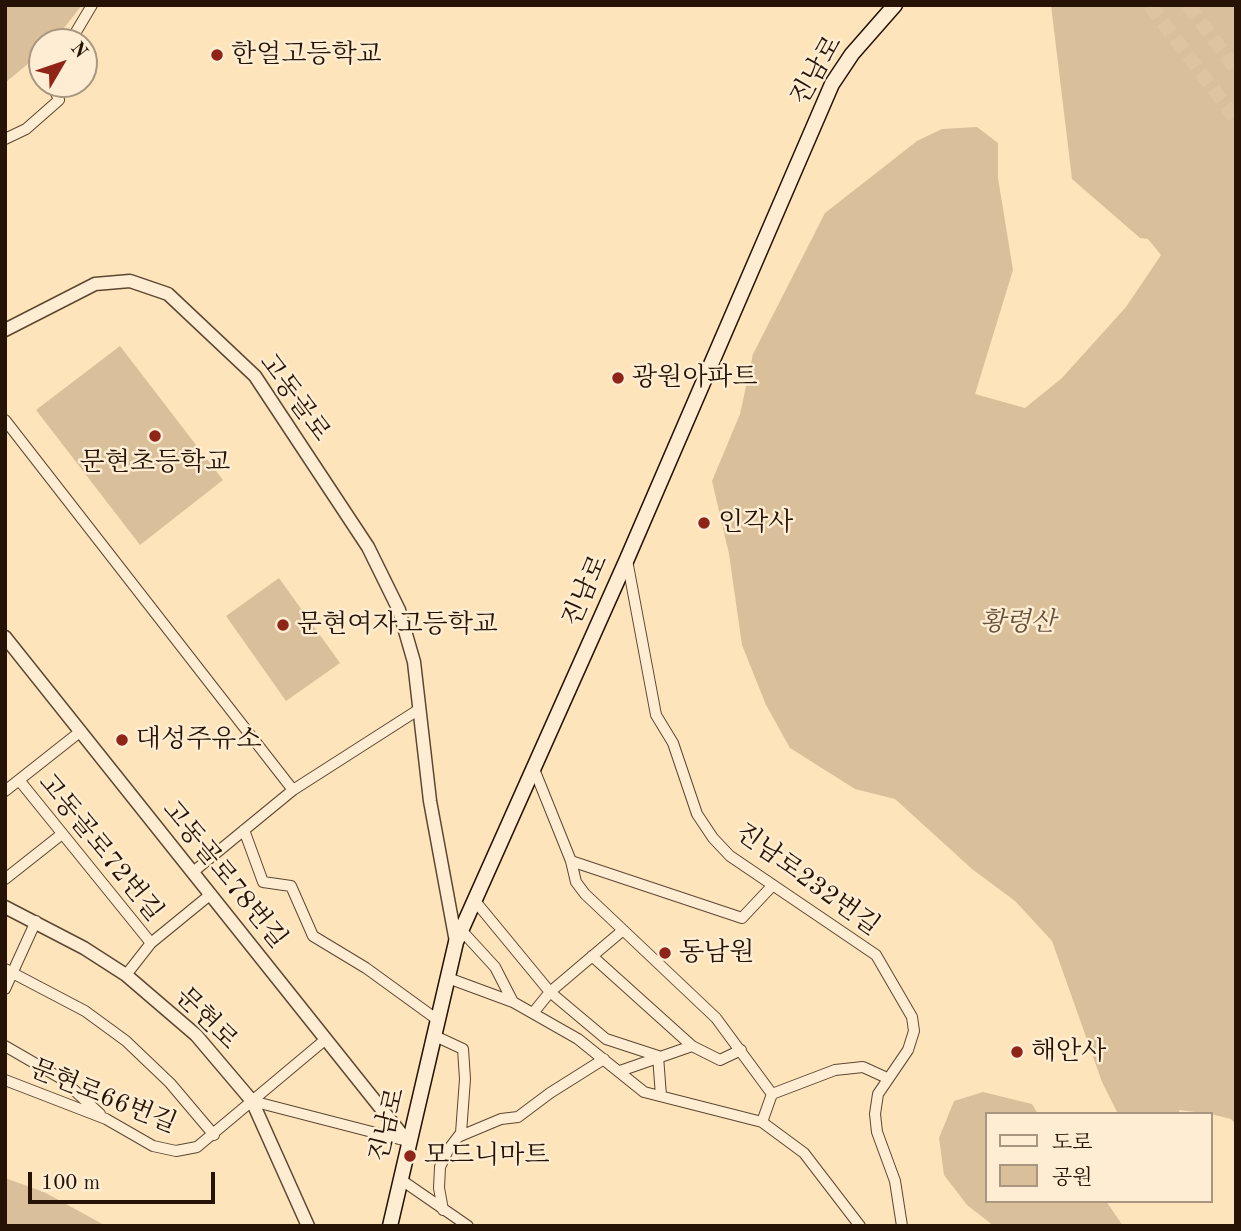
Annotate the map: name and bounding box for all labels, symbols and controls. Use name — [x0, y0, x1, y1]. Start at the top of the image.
north arrow — [28, 28, 98, 98]
street label: 진남로 — [785, 31, 849, 111]
text: N — [66, 39, 90, 62]
place label: 한얼고등학교 — [231, 39, 382, 71]
marker: 한얼고등학교 — [209, 47, 225, 63]
street label: 고동골로 — [252, 348, 336, 448]
place label: 광원아파트 — [632, 362, 758, 394]
marker: 광원아파트 — [610, 370, 626, 386]
marker: 문현초등학교 — [147, 428, 163, 444]
place label: 문현초등학교 — [80, 447, 230, 479]
place label: 인각사 — [718, 507, 793, 539]
marker: 인각사 — [696, 515, 712, 531]
street label: 진남로 — [556, 550, 616, 632]
park label: 황령산 — [980, 607, 1056, 639]
place label: 문현여자고등학교 — [297, 609, 498, 641]
marker: 문현여자고등학교 — [275, 617, 291, 633]
place label: 대성주유소 — [136, 724, 262, 756]
marker: 대성주유소 — [114, 732, 130, 748]
street label: 고동골로72번길 — [31, 768, 169, 928]
street label: 고동골로78번길 — [155, 795, 293, 955]
street label: 진남로232번길 — [729, 817, 885, 943]
place label: 동남원 — [679, 937, 754, 969]
marker: 동남원 — [657, 945, 673, 961]
street label: 문현로 — [168, 981, 244, 1057]
place label: 해안사 — [1031, 1036, 1106, 1068]
marker: 해안사 — [1009, 1044, 1025, 1060]
street label: 문현로66번길 — [25, 1053, 181, 1141]
street label: 진남로 — [364, 1085, 412, 1165]
legend — [986, 1112, 1213, 1203]
text: 도로 — [1052, 1133, 1093, 1154]
place label: 모드니마트 — [424, 1140, 550, 1172]
marker: 모드니마트 — [402, 1148, 418, 1164]
scale bar — [32, 1158, 219, 1202]
text: 공원 — [1052, 1168, 1093, 1189]
text: 100 m — [41, 1173, 100, 1194]

